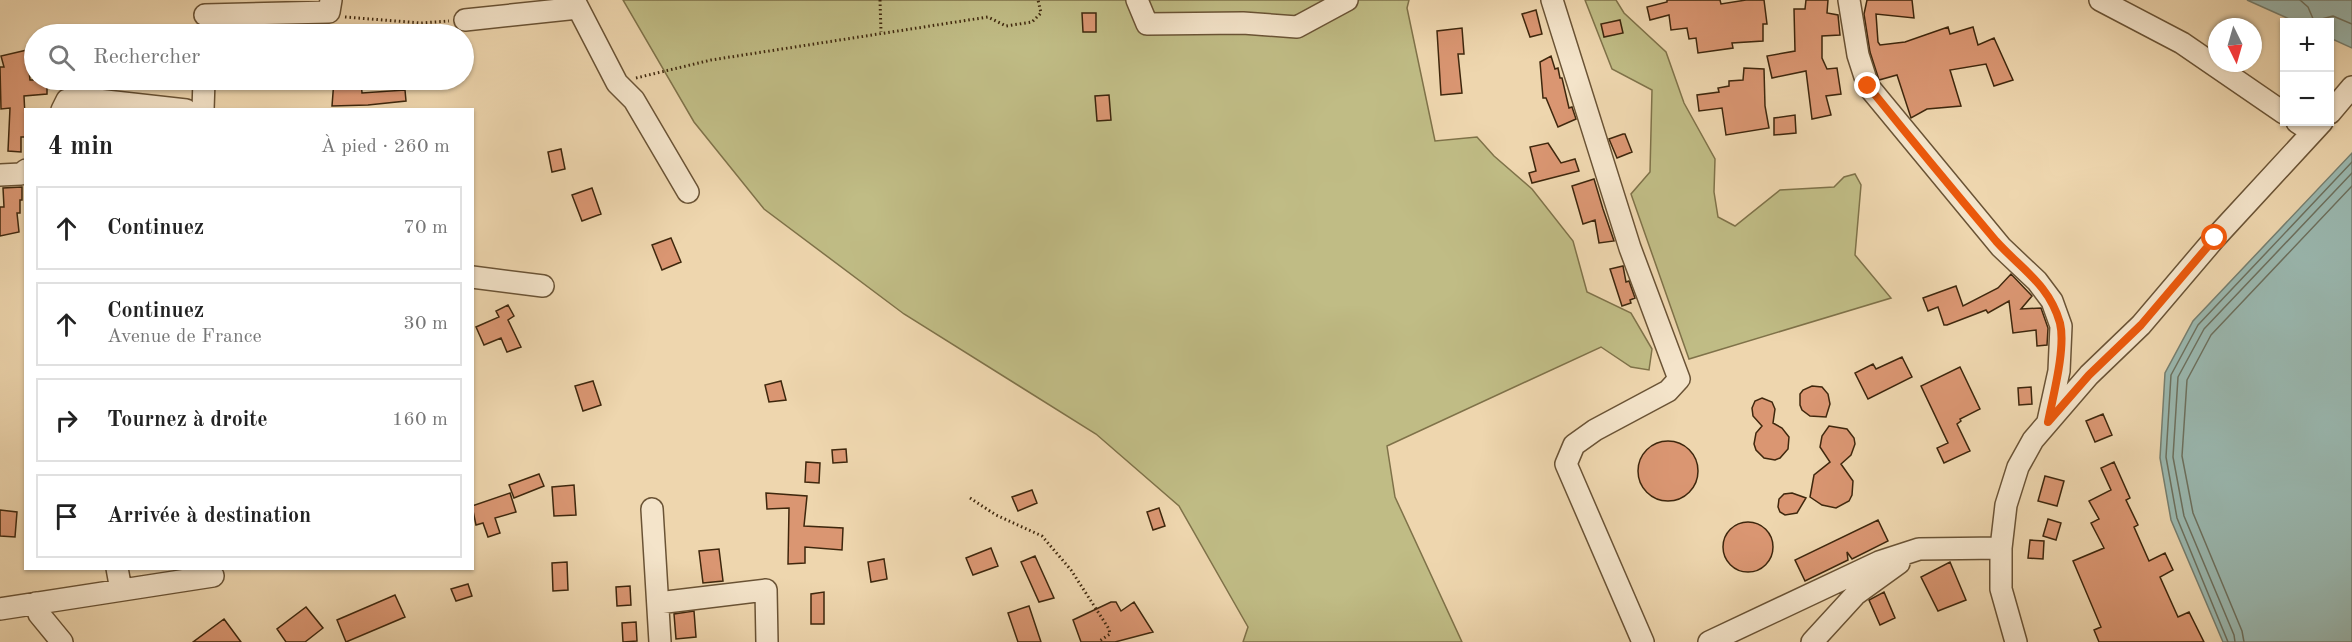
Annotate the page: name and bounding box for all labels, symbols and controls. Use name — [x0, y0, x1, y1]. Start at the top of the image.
north arrow — [2208, 18, 2262, 72]
map controls — [2280, 18, 2334, 126]
button: + — [2280, 18, 2334, 72]
search box — [24, 24, 474, 90]
icon: search — [45, 41, 78, 74]
text: Rechercher — [93, 46, 200, 68]
route end — [1854, 72, 1880, 98]
button: − — [2280, 72, 2334, 126]
text: 4 min — [48, 134, 113, 160]
text: À pied · 260 m — [321, 137, 450, 157]
icon: ahead — [50, 212, 83, 245]
text: Continuez — [107, 217, 204, 239]
text: 70 m — [403, 218, 448, 238]
route start — [2201, 224, 2227, 250]
text: Continuez — [107, 300, 204, 322]
icon: ahead — [50, 308, 83, 341]
text: 30 m — [403, 314, 448, 334]
text: Avenue de France — [107, 327, 262, 347]
icon: right — [50, 404, 83, 437]
text: Tournez à droite — [107, 409, 268, 431]
text: 160 m — [392, 410, 448, 430]
icon: arrive — [50, 500, 83, 533]
text: Arrivée à destination — [107, 505, 311, 527]

